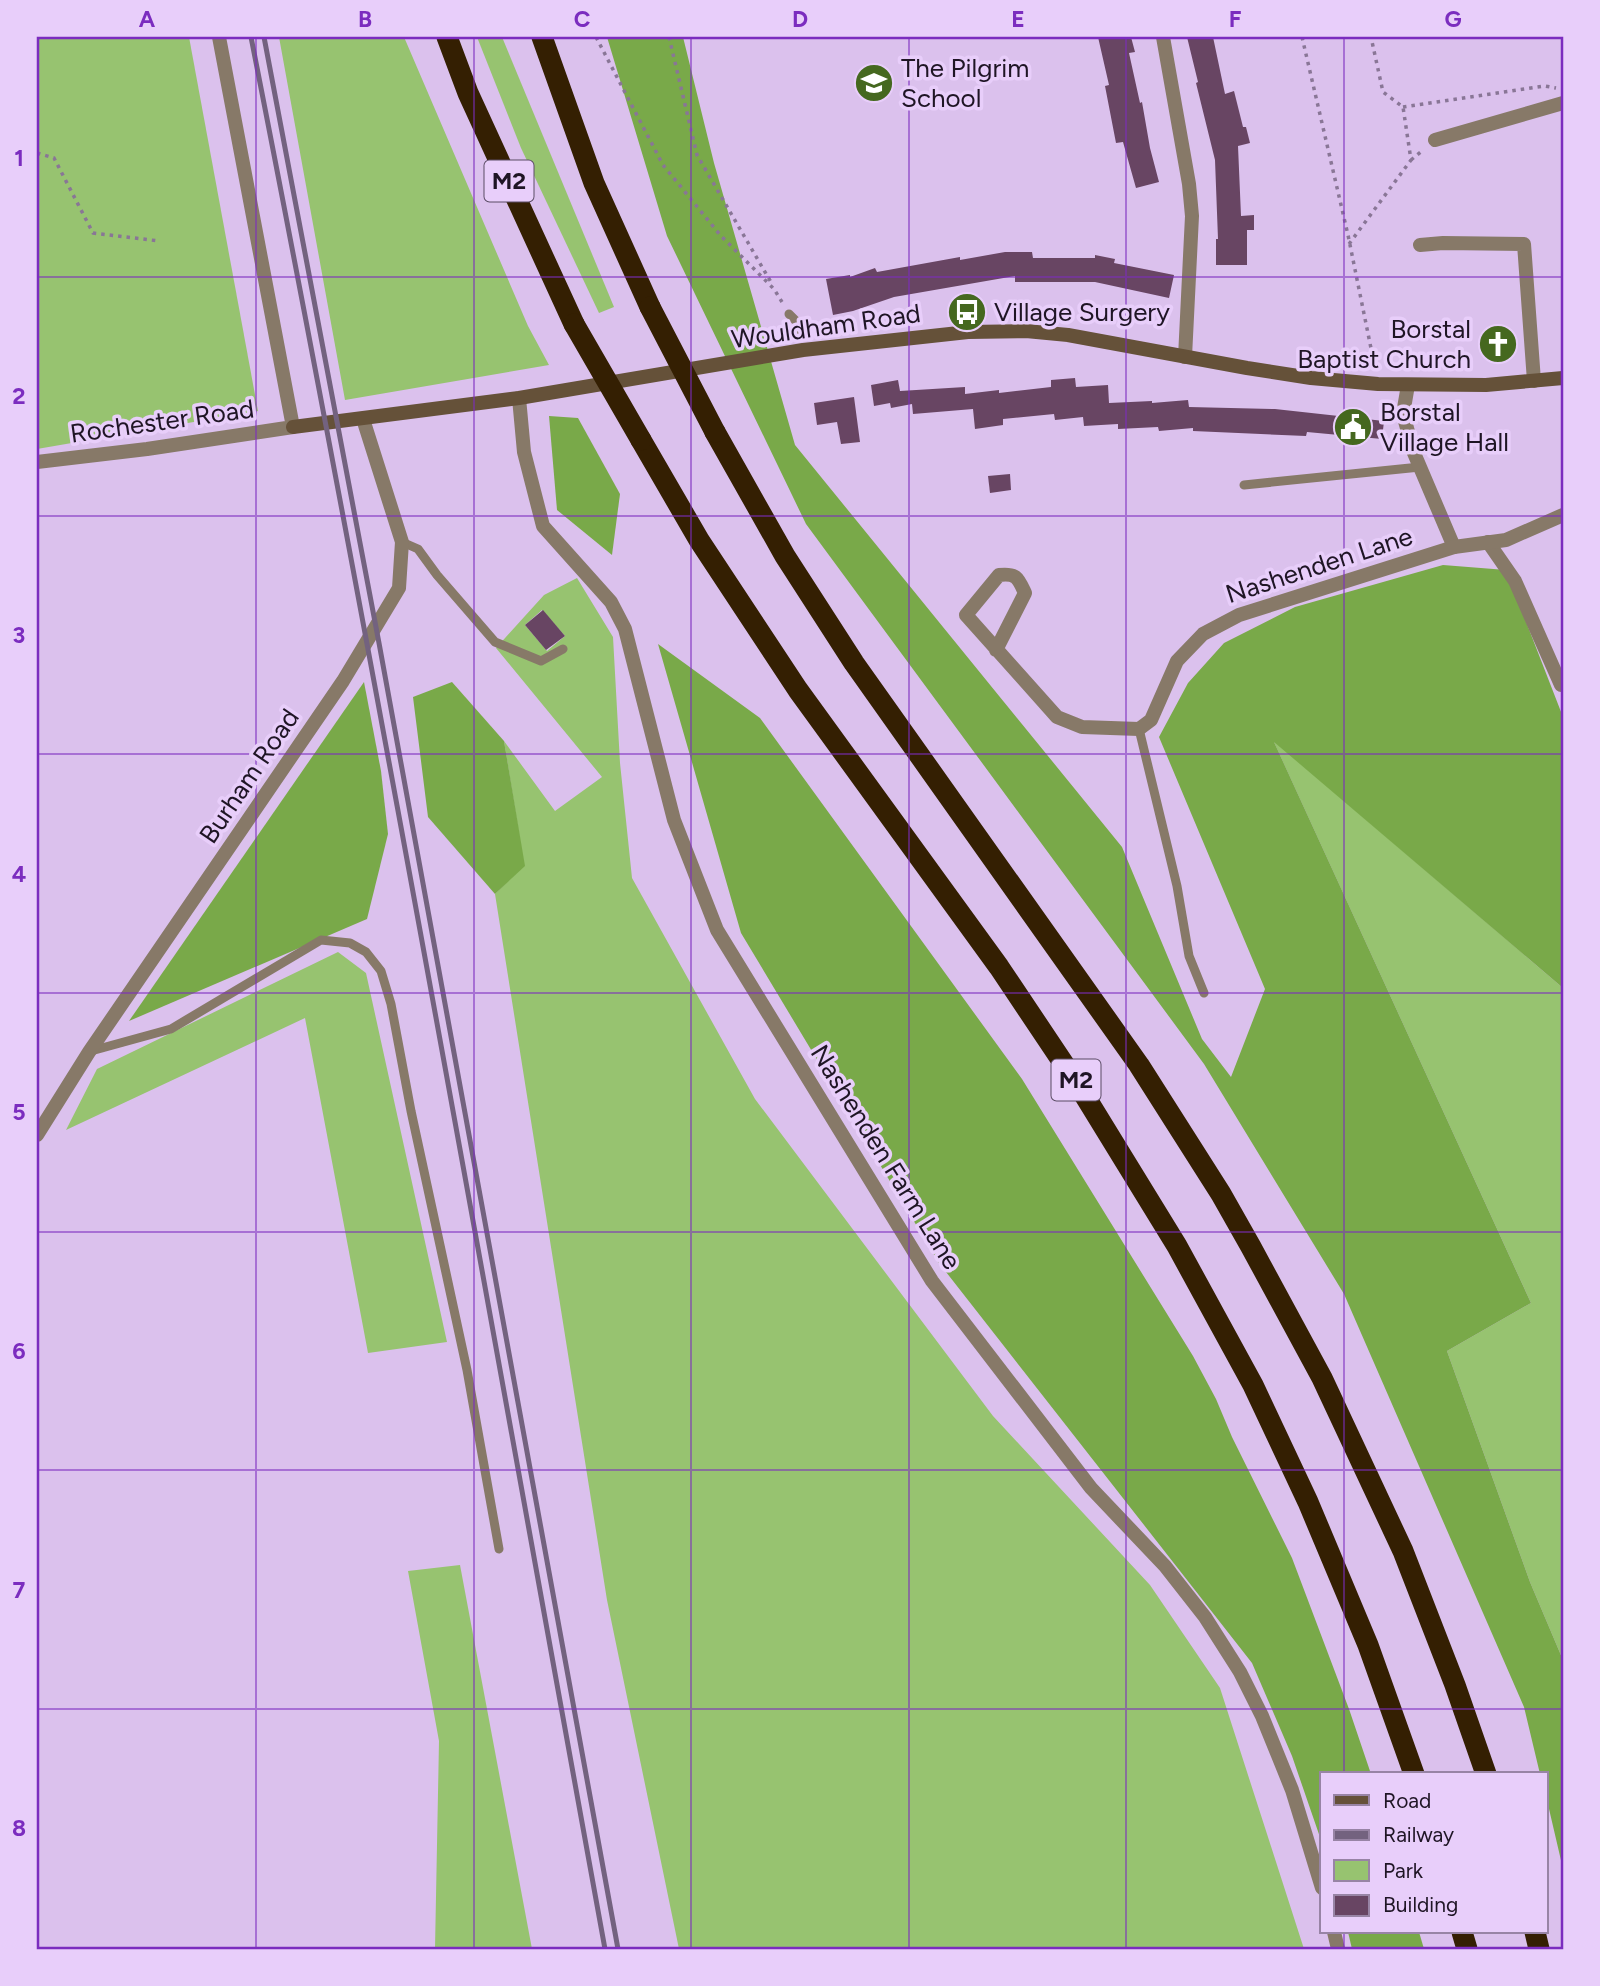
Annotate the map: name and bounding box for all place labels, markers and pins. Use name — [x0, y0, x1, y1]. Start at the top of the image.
place label: The Pilgrim School — [901, 52, 1030, 114]
school or university icon: The Pilgrim School — [853, 62, 895, 104]
bus stop icon: Village Surgery — [946, 291, 988, 333]
place label: Village Surgery — [994, 296, 1170, 328]
place label: Borstal Baptist Church — [1297, 313, 1471, 375]
church icon: Borstal Baptist Church — [1477, 323, 1519, 365]
place label: Borstal Village Hall — [1380, 396, 1509, 458]
public building icon: Borstal Village Hall — [1332, 406, 1374, 448]

